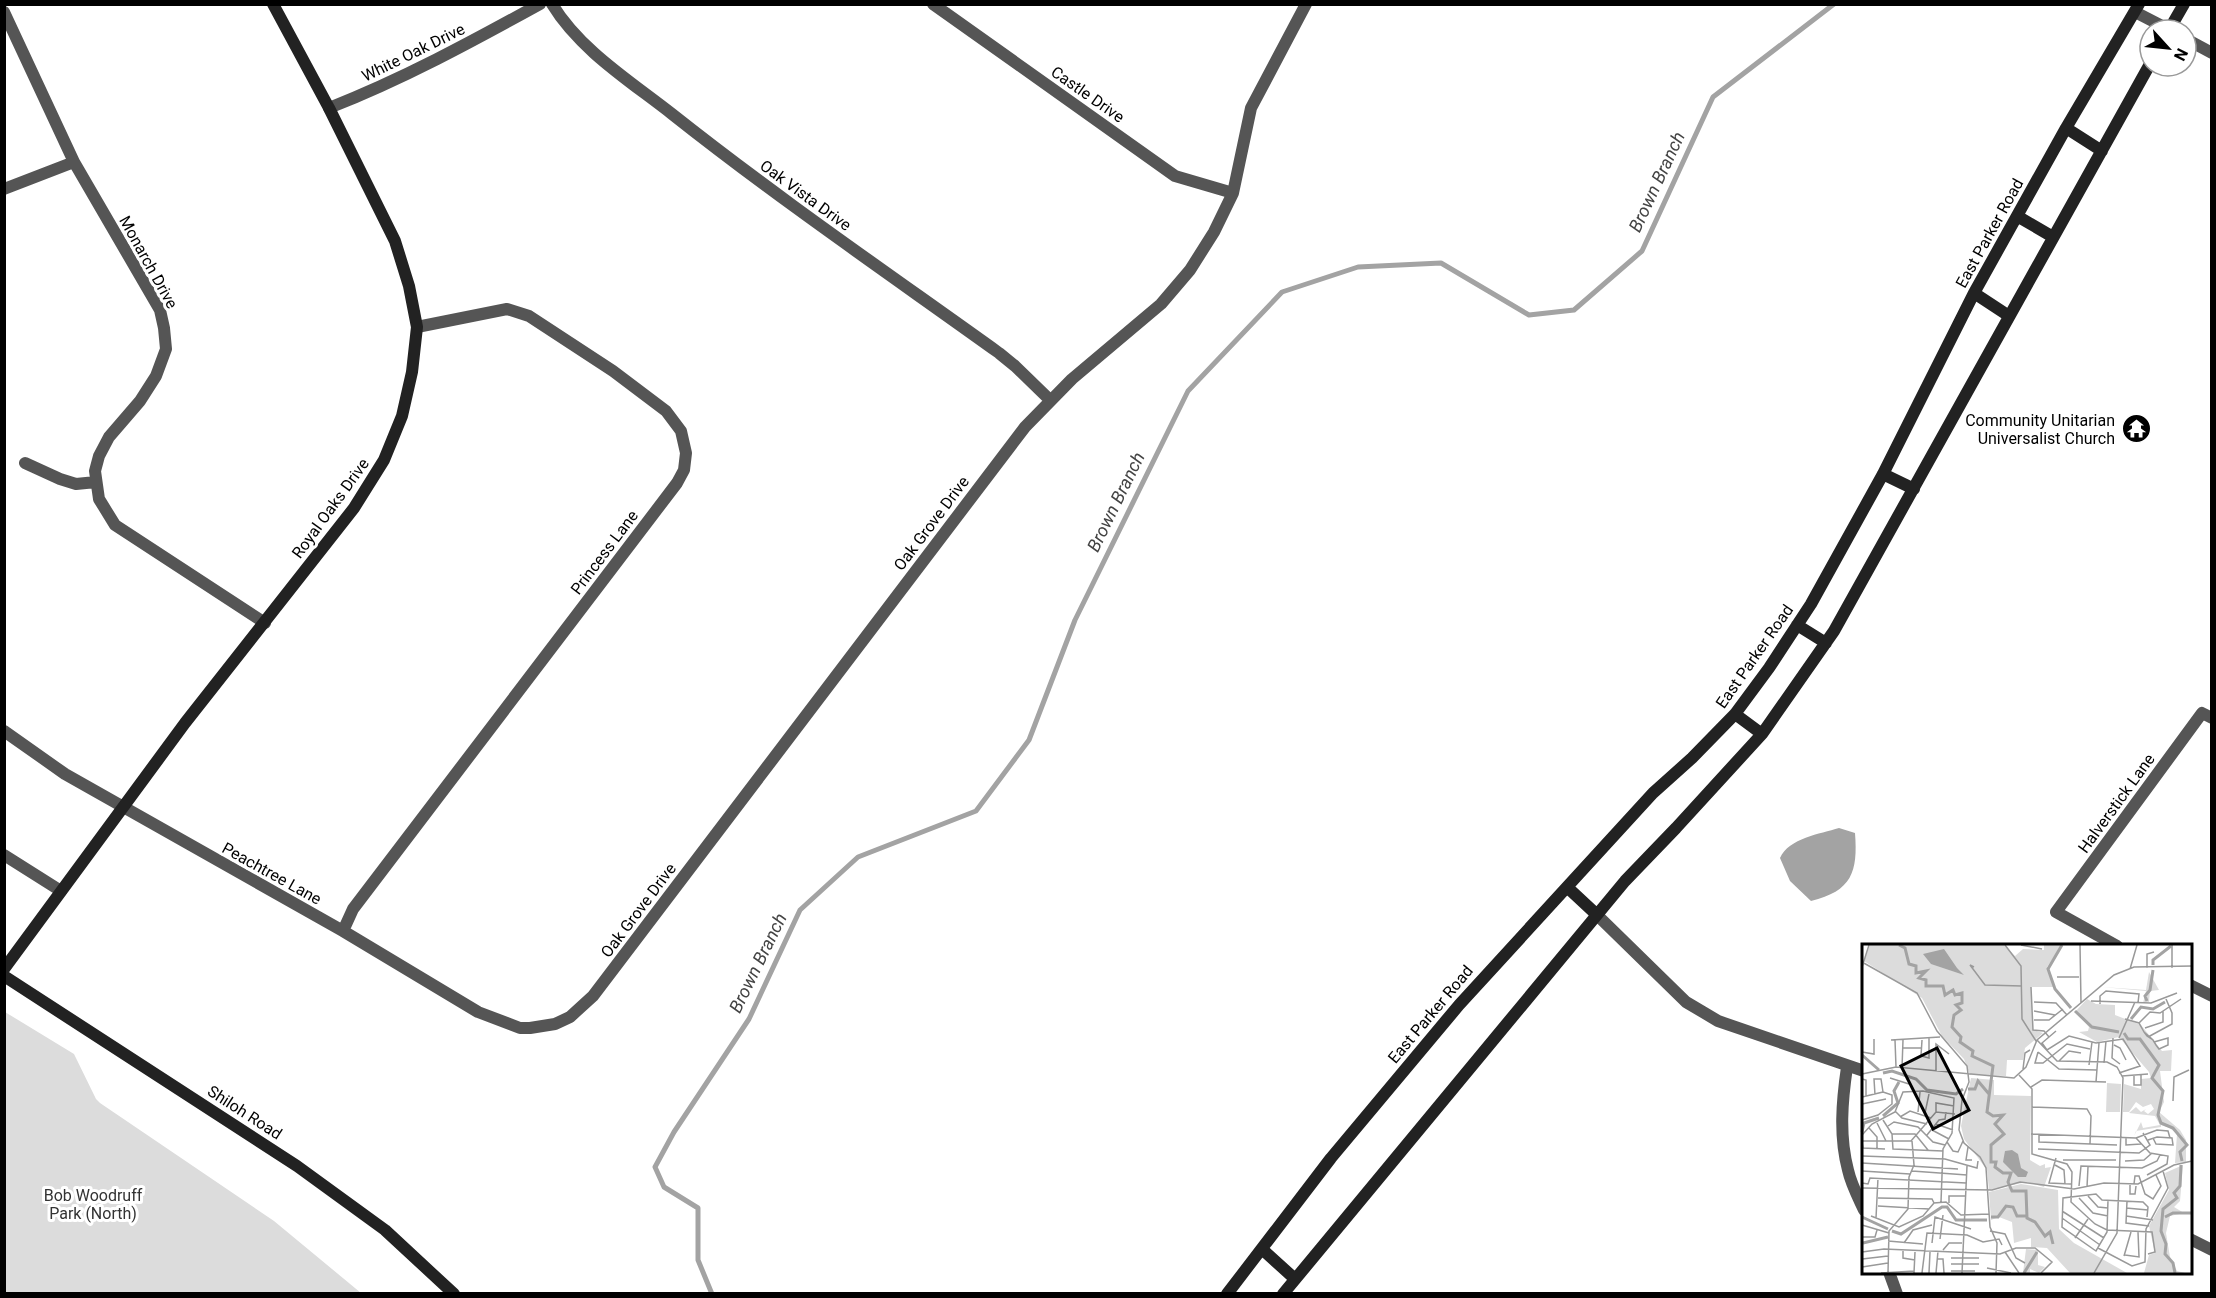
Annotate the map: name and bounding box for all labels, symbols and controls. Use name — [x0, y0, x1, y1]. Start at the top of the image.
north arrow — [2138, 18, 2198, 78]
street label: White Oak Drive — [359, 19, 468, 86]
text: N — [2170, 45, 2192, 64]
street label: Castle Drive — [1047, 62, 1128, 127]
water label: Brown Branch — [1624, 128, 1689, 235]
street label: Oak Vista Drive — [756, 156, 855, 235]
street label: East Parker Road — [1952, 175, 2027, 291]
street label: Monarch Drive — [115, 213, 182, 312]
place label: Community Unitarian Universalist Church — [1965, 411, 2115, 448]
temple icon: Community Unitarian Universalist Church — [2120, 413, 2152, 445]
water label: Brown Branch — [1082, 449, 1149, 555]
street label: Royal Oaks Drive — [288, 455, 373, 562]
street label: Oak Grove Drive — [890, 472, 973, 574]
street label: Princess Lane — [567, 507, 642, 598]
street label: East Parker Road — [1712, 601, 1797, 712]
street label: Halverstick Lane — [2074, 750, 2159, 857]
street label: Peachtree Lane — [219, 838, 325, 909]
street label: Oak Grove Drive — [597, 859, 680, 961]
water label: Brown Branch — [724, 910, 791, 1016]
inset map — [1862, 944, 2192, 1274]
street label: East Parker Road — [1384, 962, 1477, 1067]
street label: Shiloh Road — [204, 1081, 285, 1143]
park label: Bob Woodruff Park (North) — [44, 1186, 143, 1223]

